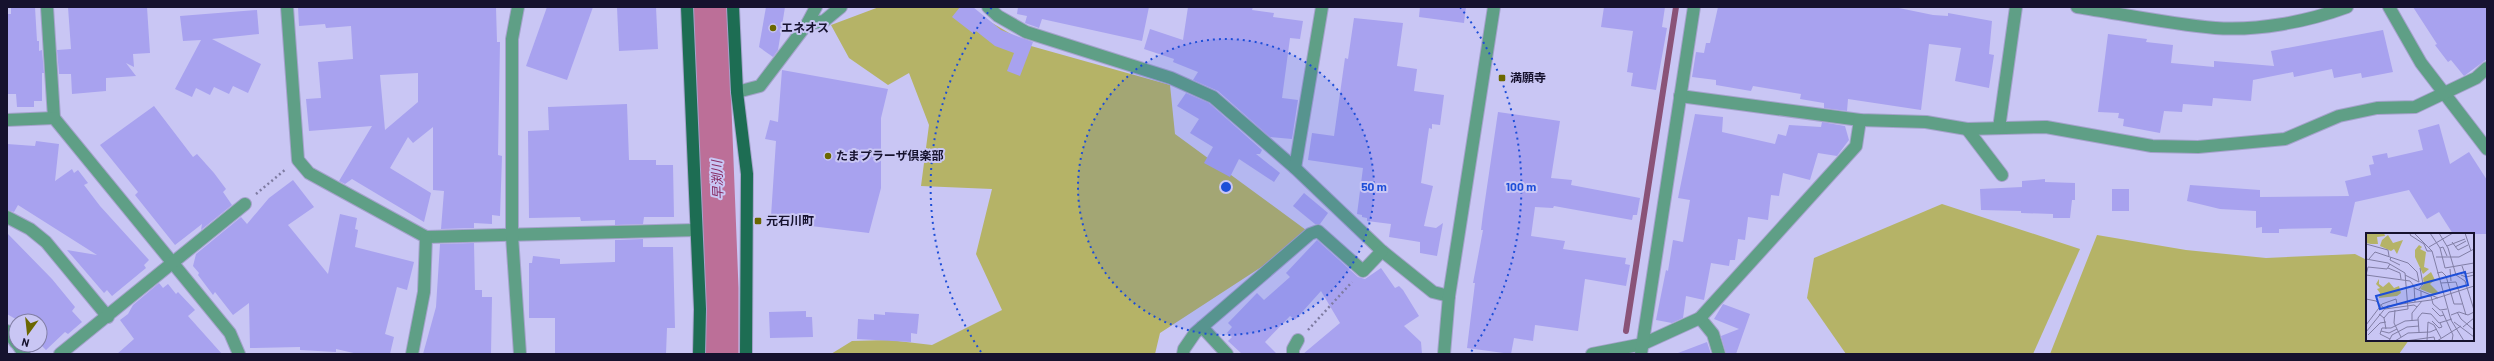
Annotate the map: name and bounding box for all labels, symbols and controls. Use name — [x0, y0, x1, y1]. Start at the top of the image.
place label: エネオス — [781, 20, 829, 34]
marker: エネオス — [768, 23, 778, 33]
place label: 満願寺 — [1510, 70, 1546, 84]
marker: 満願寺 — [1497, 73, 1507, 83]
place label: たまプラーザ倶楽部 — [836, 148, 943, 162]
marker: たまプラーザ倶楽部 — [823, 151, 833, 161]
water label: 早渕川 — [708, 158, 726, 200]
text: 50 m — [1361, 179, 1387, 193]
text: 100 m — [1506, 179, 1536, 193]
centre of rings — [1219, 180, 1233, 194]
place label: 元石川町 — [766, 213, 814, 227]
marker: 元石川町 — [753, 216, 763, 226]
inset map — [2366, 233, 2474, 341]
north arrow — [8, 313, 48, 353]
text: N — [20, 336, 31, 350]

